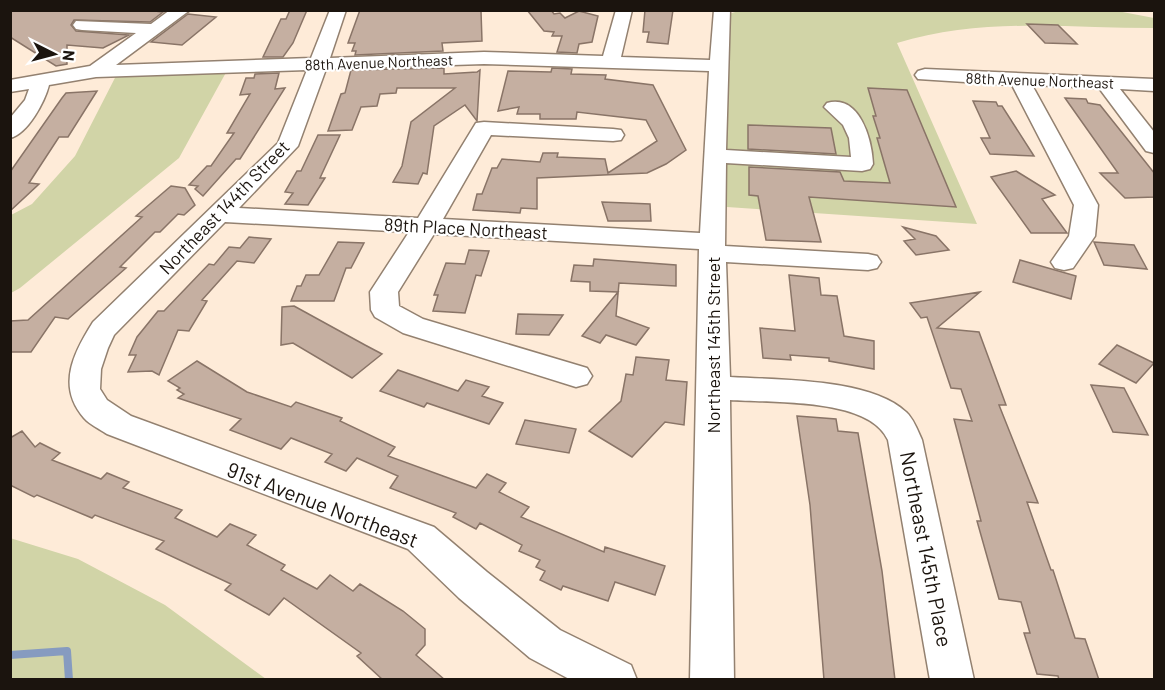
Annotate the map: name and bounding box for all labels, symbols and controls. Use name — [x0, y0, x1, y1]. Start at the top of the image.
north arrow — [24, 24, 84, 84]
text: N — [59, 49, 79, 62]
street label: 88th Avenue Northeast — [304, 50, 454, 74]
street label: 88th Avenue Northeast — [965, 68, 1115, 92]
street label: Northeast 144th Street — [154, 136, 294, 278]
street label: 89th Place Northeast — [384, 213, 548, 243]
street label: Northeast 145th Street — [702, 257, 724, 433]
street label: Northeast 145th Place — [896, 449, 958, 649]
street label: 91st Avenue Northeast — [224, 456, 422, 552]

